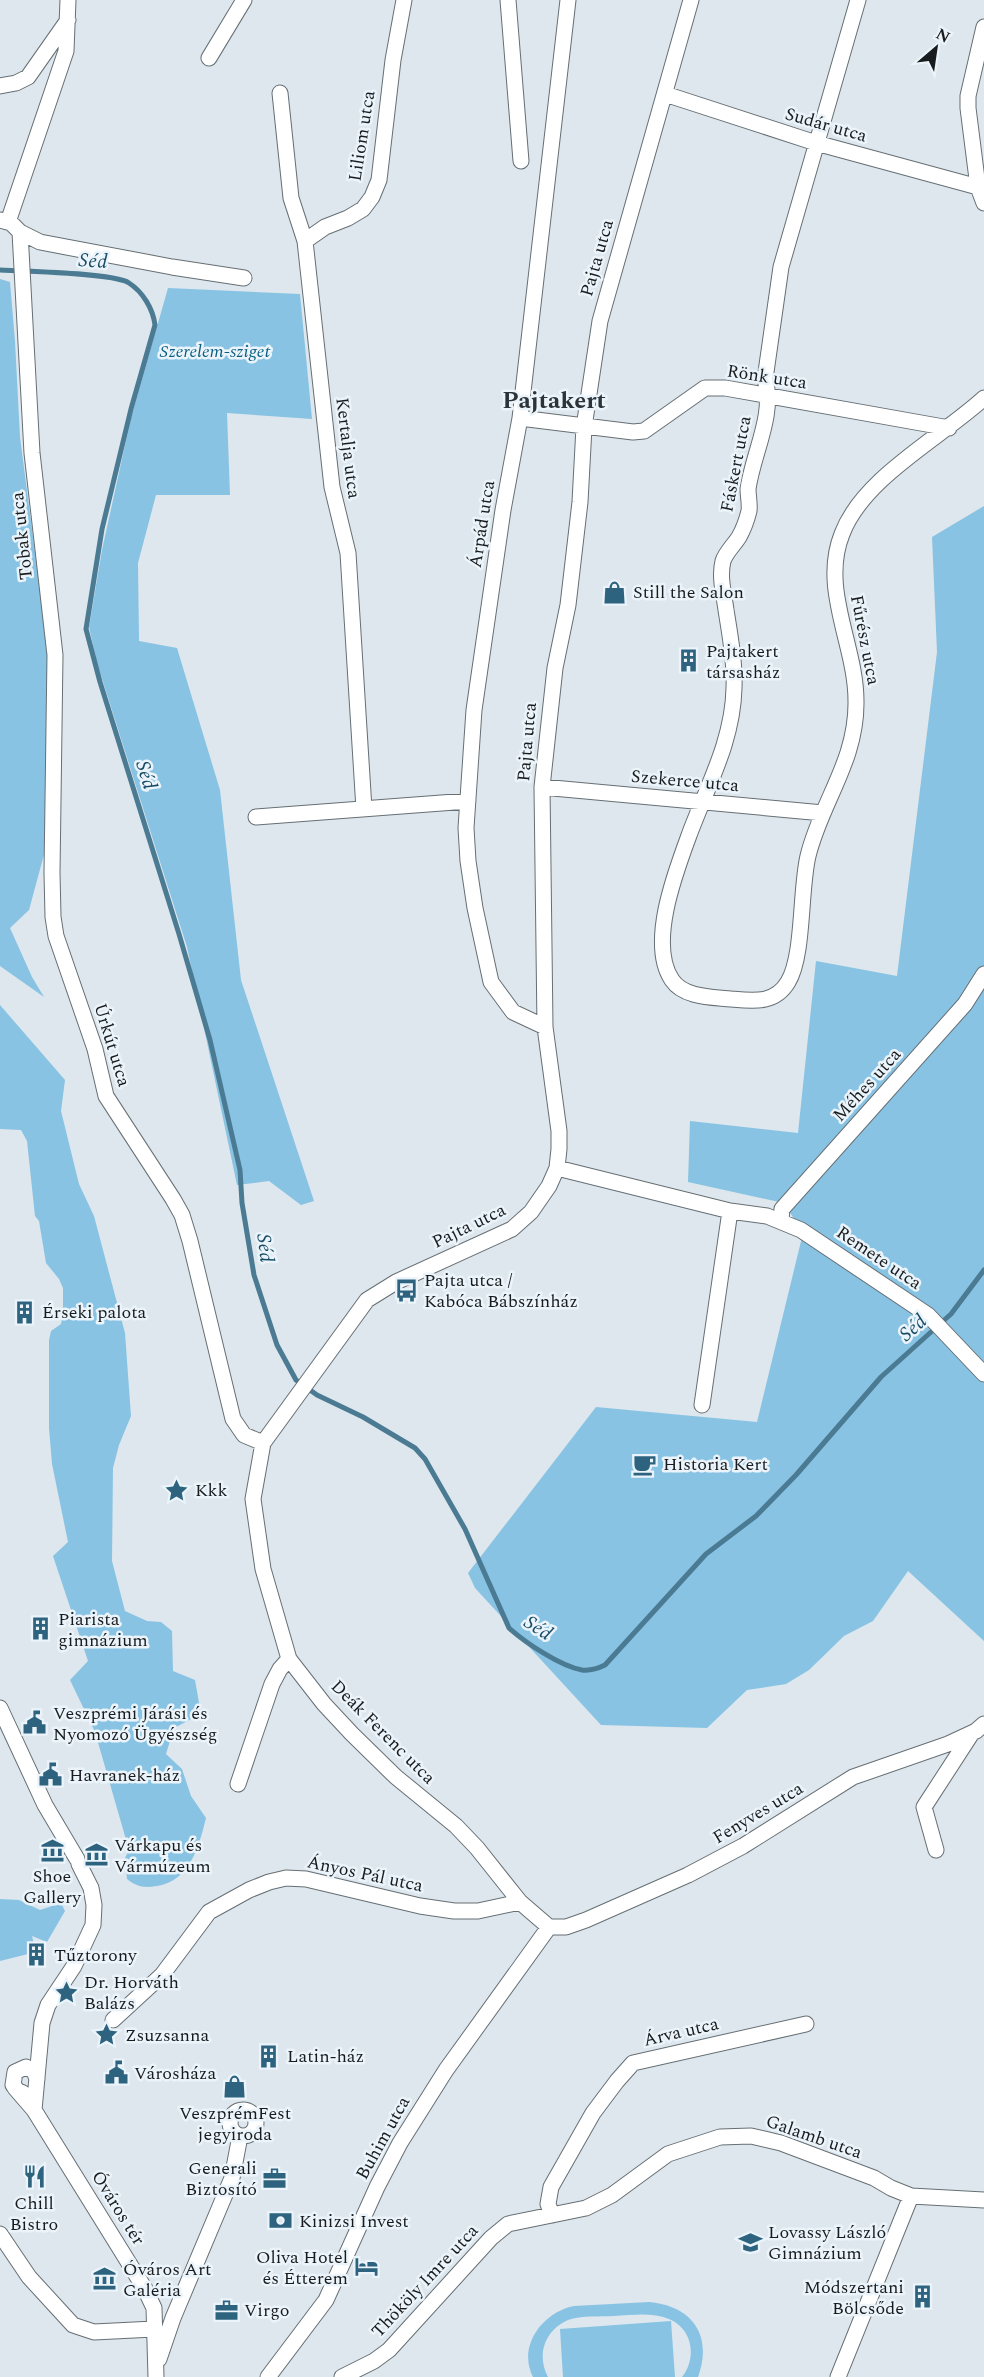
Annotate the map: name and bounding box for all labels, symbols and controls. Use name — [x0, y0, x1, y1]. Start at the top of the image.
north arrow — [906, 18, 966, 78]
text: N — [931, 22, 954, 49]
street label: Liliom utca — [342, 88, 383, 183]
street label: Sudár utca — [782, 100, 870, 150]
street label: Pajta utca — [573, 216, 621, 300]
water label: Séd — [78, 245, 108, 277]
park label: Szerelem-sziget — [160, 338, 271, 365]
street label: Rönk utca — [725, 357, 809, 397]
district label: Pajtakert — [502, 383, 606, 419]
street label: Kertalja utca — [328, 396, 368, 500]
street label: Fáskert utca — [713, 413, 759, 514]
street label: Árpád utca — [462, 478, 502, 570]
street label: Tobak utca — [4, 491, 40, 581]
shop icon: Still the Salon — [602, 579, 628, 605]
place label: Still the Salon — [633, 579, 744, 606]
street label: Fűrész utca — [843, 593, 887, 688]
place label: Pajtakert társasház — [706, 638, 780, 686]
building icon: Pajtakert társasház — [675, 648, 701, 674]
street label: Pajta utca — [510, 701, 544, 783]
water label: Séd — [127, 757, 165, 793]
street label: Szekerce utca — [630, 763, 740, 799]
street label: Úrkút utca — [87, 1000, 138, 1090]
street label: Méhes utca — [826, 1042, 908, 1128]
street label: Pajta utca — [428, 1196, 511, 1255]
street label: Remete utca — [831, 1219, 927, 1297]
water label: Séd — [248, 1232, 282, 1264]
place label: Pajta utca / Kabóca Bábszínház — [424, 1267, 578, 1315]
bus stop icon: Pajta utca / Kabóca Bábszínház — [393, 1277, 419, 1303]
building icon: Érseki palota — [11, 1299, 37, 1325]
place label: Érseki palota — [42, 1299, 147, 1326]
water label: Séd — [892, 1307, 934, 1349]
cafe icon: Historia Kert — [632, 1451, 658, 1477]
place label: Historia Kert — [663, 1451, 768, 1478]
place icon: Kkk — [164, 1477, 190, 1503]
place label: Kkk — [195, 1477, 228, 1504]
place label: Piarista gimnázium — [58, 1606, 148, 1654]
water label: Séd — [518, 1608, 558, 1648]
building icon: Piarista gimnázium — [27, 1616, 53, 1642]
street label: Deák Ferenc utca — [324, 1673, 442, 1791]
place label: Veszprémi Járási és Nyomozó Ügyészség — [53, 1700, 217, 1748]
public building icon: Veszprémi Járási és Nyomozó Ügyészség — [22, 1710, 48, 1736]
public building icon: Havranek-ház — [38, 1762, 64, 1788]
place label: Havranek-ház — [69, 1762, 180, 1789]
street label: Fenyves utca — [707, 1775, 809, 1851]
place label: Várkapu és Vármúzeum — [114, 1832, 211, 1880]
museum icon: Shoe Gallery — [39, 1837, 65, 1863]
museum icon: Várkapu és Vármúzeum — [83, 1842, 109, 1868]
street label: Ányos Pál utca — [304, 1849, 426, 1900]
place label: Shoe Gallery — [23, 1863, 82, 1911]
building icon: Tűztorony — [23, 1942, 49, 1968]
place label: Tűztorony — [54, 1942, 138, 1969]
place label: Dr. Horváth Balázs — [84, 1969, 179, 2017]
place icon: Dr. Horváth Balázs — [53, 1979, 79, 2005]
street label: Árva utca — [641, 2010, 721, 2054]
place icon: Zsuzsanna — [94, 2022, 120, 2048]
place label: Zsuzsanna — [125, 2022, 209, 2049]
building icon: Latin-ház — [256, 2043, 282, 2069]
place label: Latin-ház — [287, 2043, 364, 2070]
public building icon: Városháza — [103, 2060, 129, 2086]
place label: Városháza — [134, 2060, 217, 2087]
shop icon: VeszprémFest jegyiroda — [222, 2074, 248, 2100]
street label: Buhim utca — [349, 2091, 417, 2185]
place label: VeszprémFest jegyiroda — [179, 2100, 291, 2148]
street label: Galamb utca — [762, 2108, 866, 2166]
place label: Generali Biztosító — [185, 2155, 257, 2203]
restaurant icon: Chill Bistro — [21, 2164, 47, 2190]
street label: Óváros tér — [84, 2165, 152, 2251]
office icon: Generali Biztosító — [262, 2165, 288, 2191]
place label: Chill Bistro — [10, 2190, 58, 2238]
bank icon: Kinizsi Invest — [268, 2208, 294, 2234]
place label: Kinizsi Invest — [299, 2208, 409, 2235]
street label: Thököly Imre utca — [365, 2218, 485, 2344]
place label: Lovassy László Gimnázium — [768, 2219, 886, 2267]
school or university icon: Lovassy László Gimnázium — [737, 2229, 763, 2255]
place label: Oliva Hotel és Étterem — [256, 2244, 348, 2292]
hotel icon: Oliva Hotel és Étterem — [353, 2254, 379, 2280]
place label: Óváros Art Galéria — [123, 2256, 212, 2304]
museum icon: Óváros Art Galéria — [92, 2266, 118, 2292]
place label: Módszertani Bölcsőde — [804, 2274, 904, 2322]
building icon: Módszertani Bölcsőde — [909, 2284, 935, 2310]
office icon: Virgo — [213, 2297, 239, 2323]
place label: Virgo — [244, 2297, 289, 2324]

